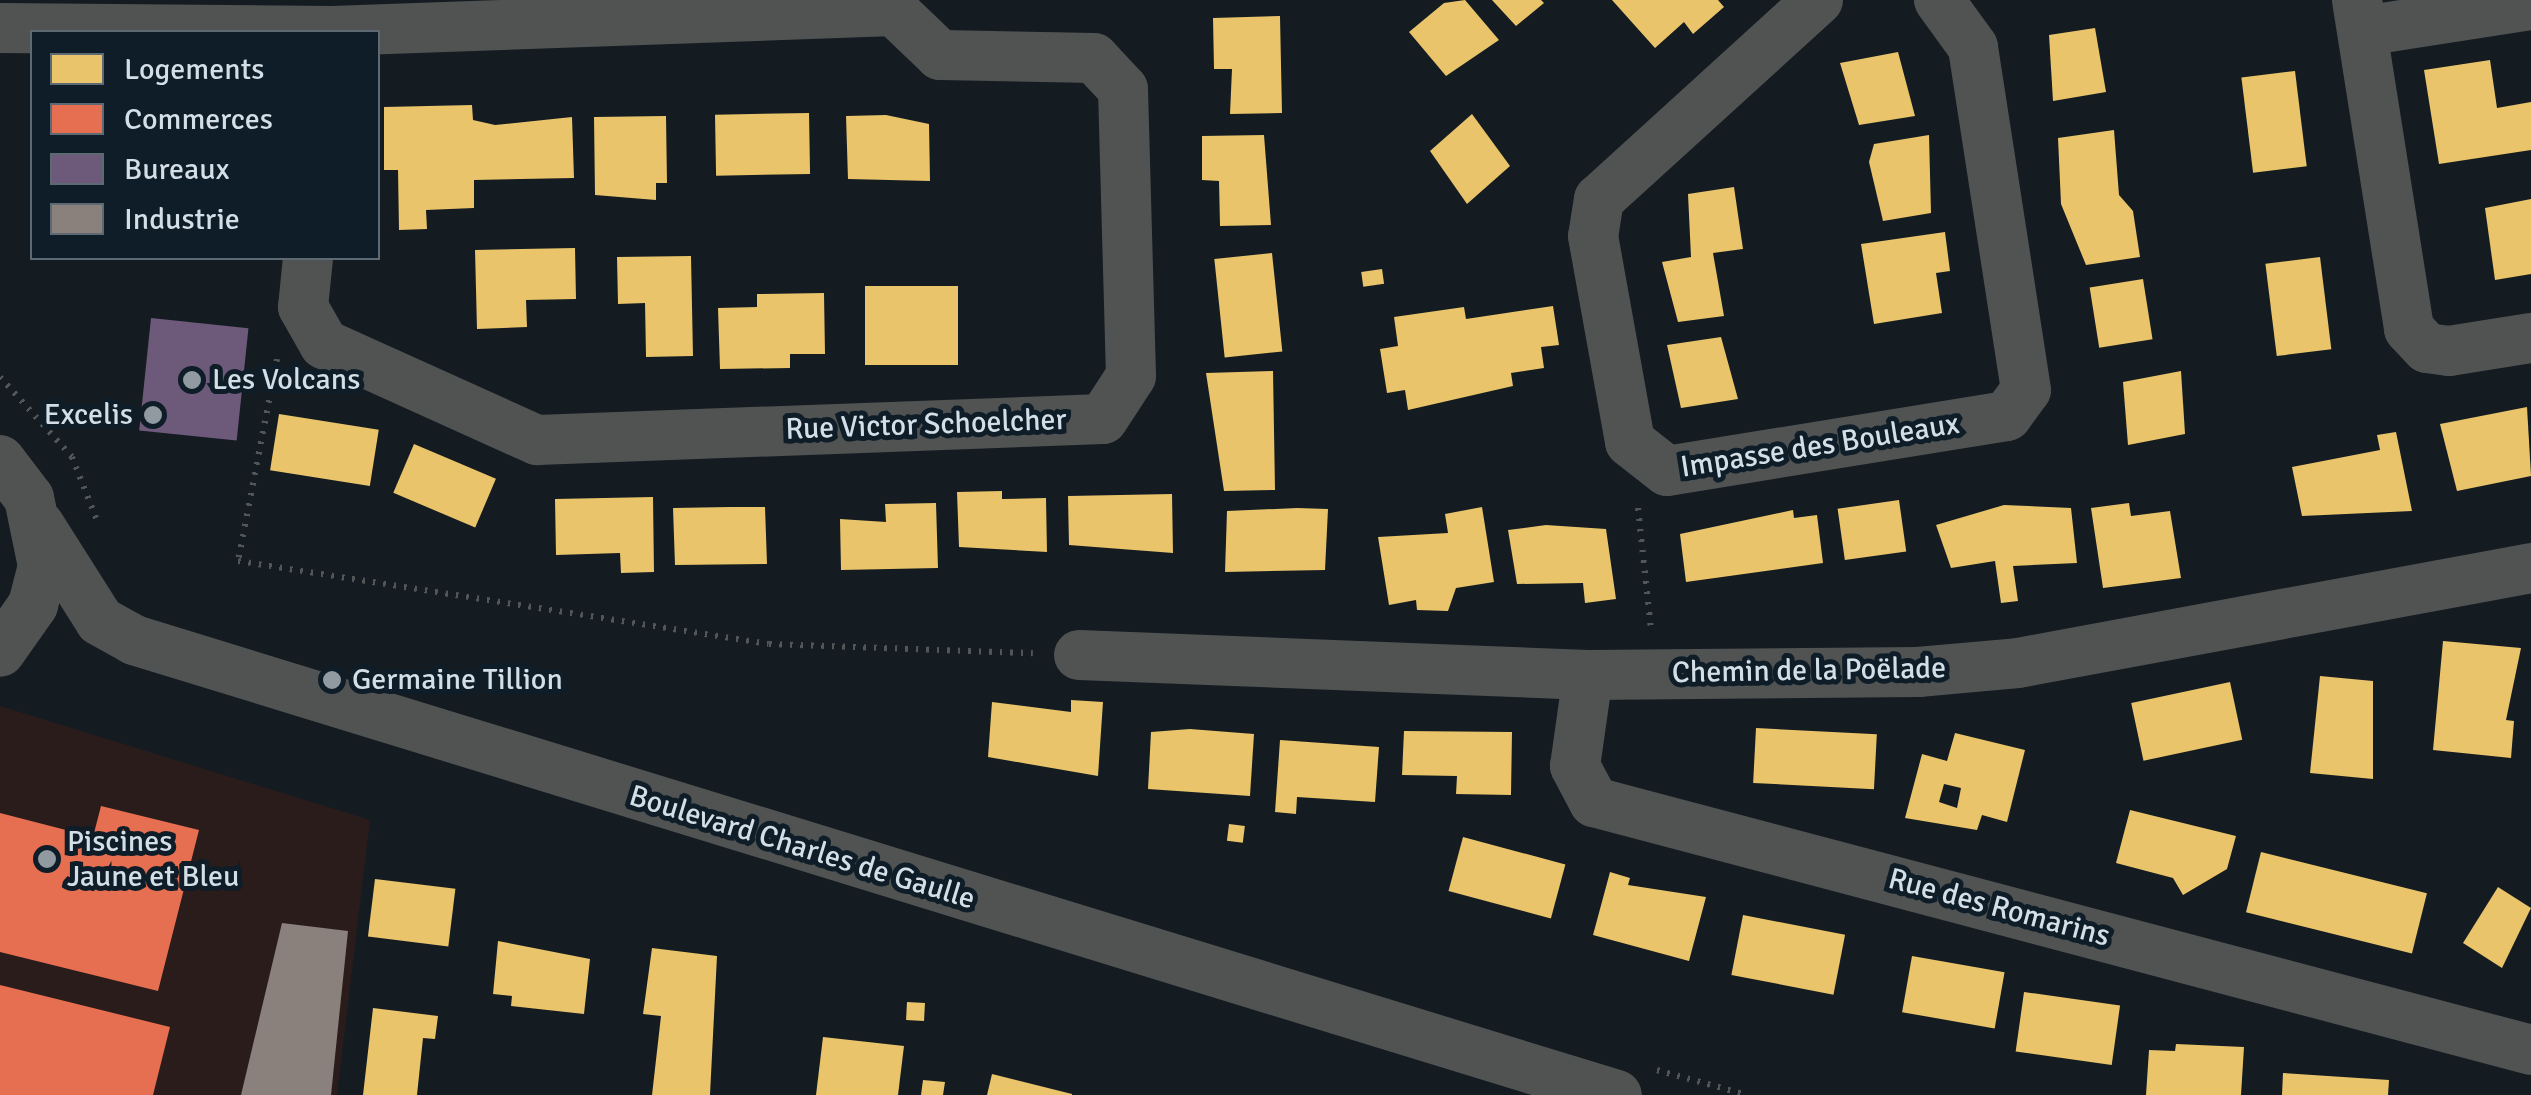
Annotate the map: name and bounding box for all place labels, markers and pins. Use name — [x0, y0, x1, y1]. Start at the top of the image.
place label: Les Volcans — [212, 362, 360, 398]
marker: Les Volcans — [181, 369, 203, 391]
place label: Excelis — [44, 397, 133, 433]
marker: Excelis — [142, 404, 164, 426]
place label: Germaine Tillion — [352, 662, 563, 698]
marker: Germaine Tillion — [321, 669, 343, 691]
place label: Piscines Jaune et Bleu — [67, 824, 239, 894]
marker: Piscines Jaune et Bleu — [36, 848, 58, 870]

